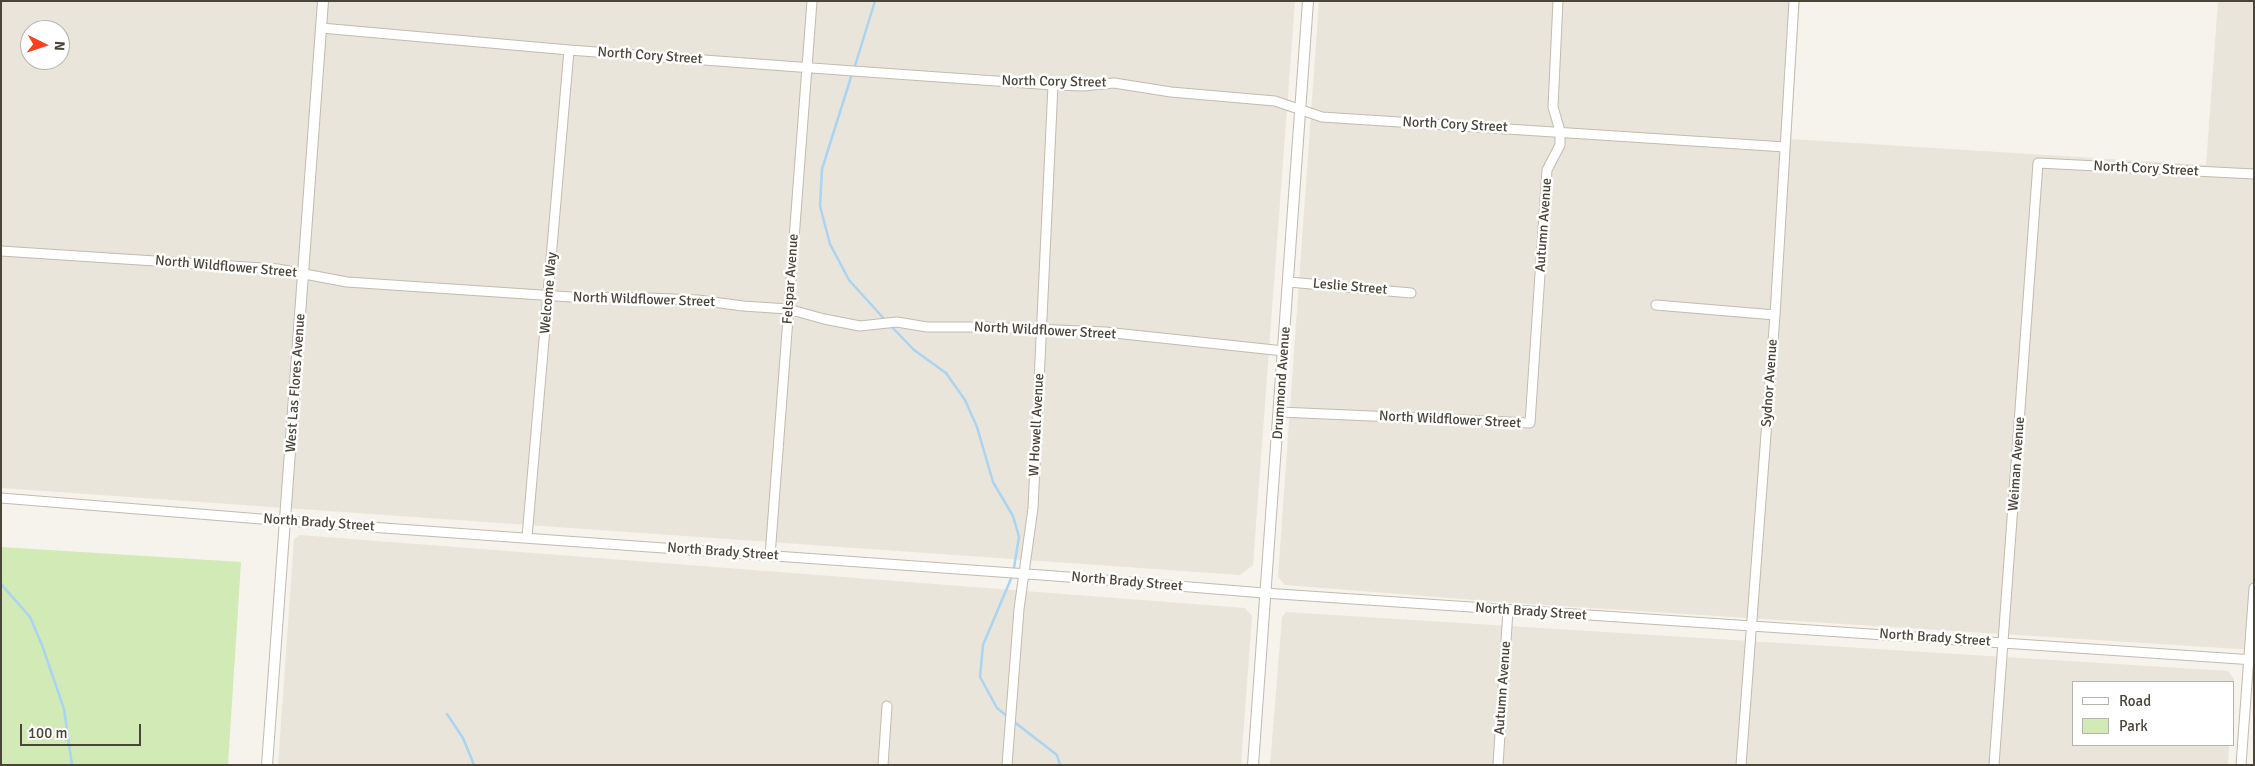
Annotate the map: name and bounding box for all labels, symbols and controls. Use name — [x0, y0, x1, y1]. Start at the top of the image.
north arrow — [20, 20, 70, 70]
text: N — [51, 41, 68, 51]
street label: North Cory Street — [597, 44, 703, 68]
street label: North Cory Street — [1001, 73, 1107, 91]
street label: North Cory Street — [1402, 114, 1508, 136]
street label: North Cory Street — [2093, 158, 2199, 180]
street label: Autumn Avenue — [1532, 177, 1556, 273]
street label: Felspar Avenue — [779, 233, 803, 325]
street label: Welcome Way — [537, 251, 561, 335]
street label: North Wildflower Street — [154, 252, 298, 282]
street label: Leslie Street — [1312, 275, 1388, 299]
street label: North Wildflower Street — [573, 289, 715, 311]
street label: West Las Flores Avenue — [283, 313, 309, 453]
street label: North Wildflower Street — [974, 319, 1116, 343]
street label: Drummond Avenue — [1270, 326, 1294, 440]
street label: Sydnor Avenue — [1759, 338, 1781, 428]
street label: W Howell Avenue — [1026, 373, 1048, 477]
street label: North Wildflower Street — [1379, 408, 1521, 432]
street label: Weiman Avenue — [2005, 416, 2029, 512]
street label: North Brady Street — [263, 511, 375, 535]
street label: North Brady Street — [667, 540, 779, 564]
street label: North Brady Street — [1071, 569, 1183, 595]
street label: North Brady Street — [1475, 600, 1587, 624]
street label: North Brady Street — [1879, 626, 1991, 650]
street label: Autumn Avenue — [1491, 640, 1515, 736]
legend — [2072, 681, 2235, 746]
text: Road — [2119, 692, 2151, 710]
scale bar — [22, 714, 144, 746]
text: Park — [2119, 717, 2148, 735]
text: 100 m — [28, 724, 68, 742]

